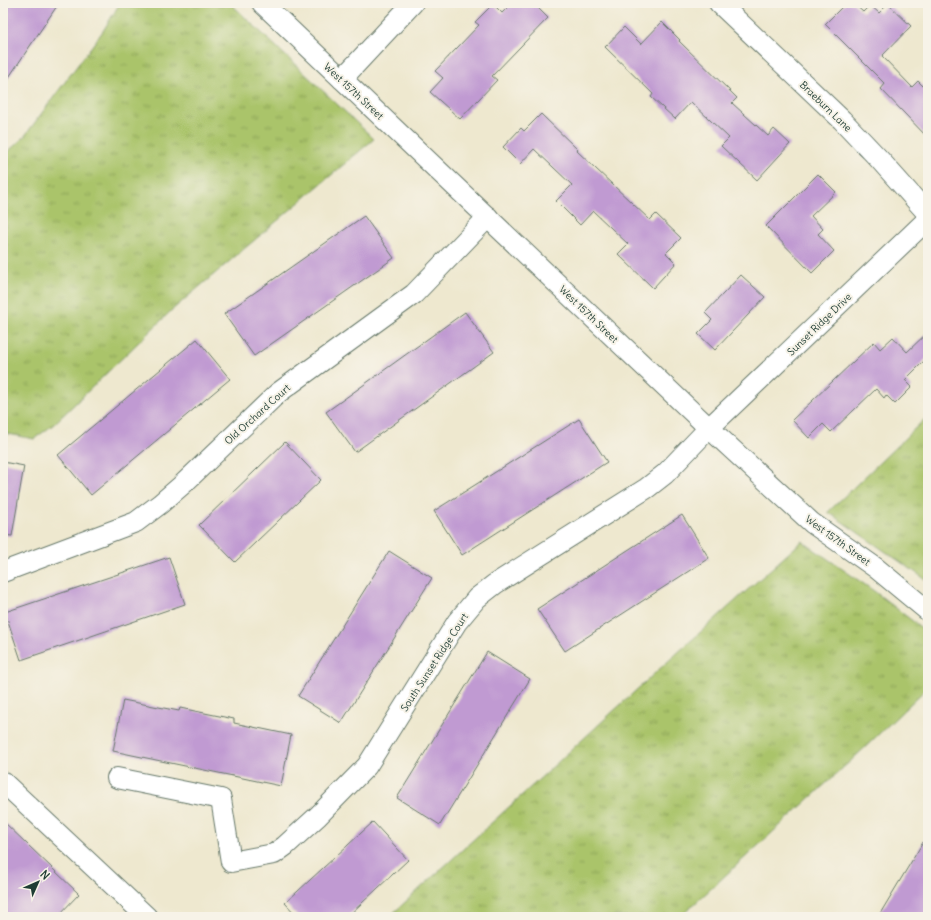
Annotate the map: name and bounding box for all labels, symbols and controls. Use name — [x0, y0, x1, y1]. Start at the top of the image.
street label: West 157th Street — [321, 60, 387, 123]
street label: Braeburn Lane — [797, 78, 854, 134]
street label: West 157th Street — [556, 283, 621, 346]
street label: Sunset Ridge Drive — [784, 290, 854, 358]
street label: Old Orchard Court — [222, 381, 293, 447]
street label: West 157th Street — [803, 512, 873, 569]
street label: South Sunset Ridge Court — [398, 610, 471, 714]
north arrow — [18, 862, 58, 902]
text: N — [37, 867, 53, 883]

